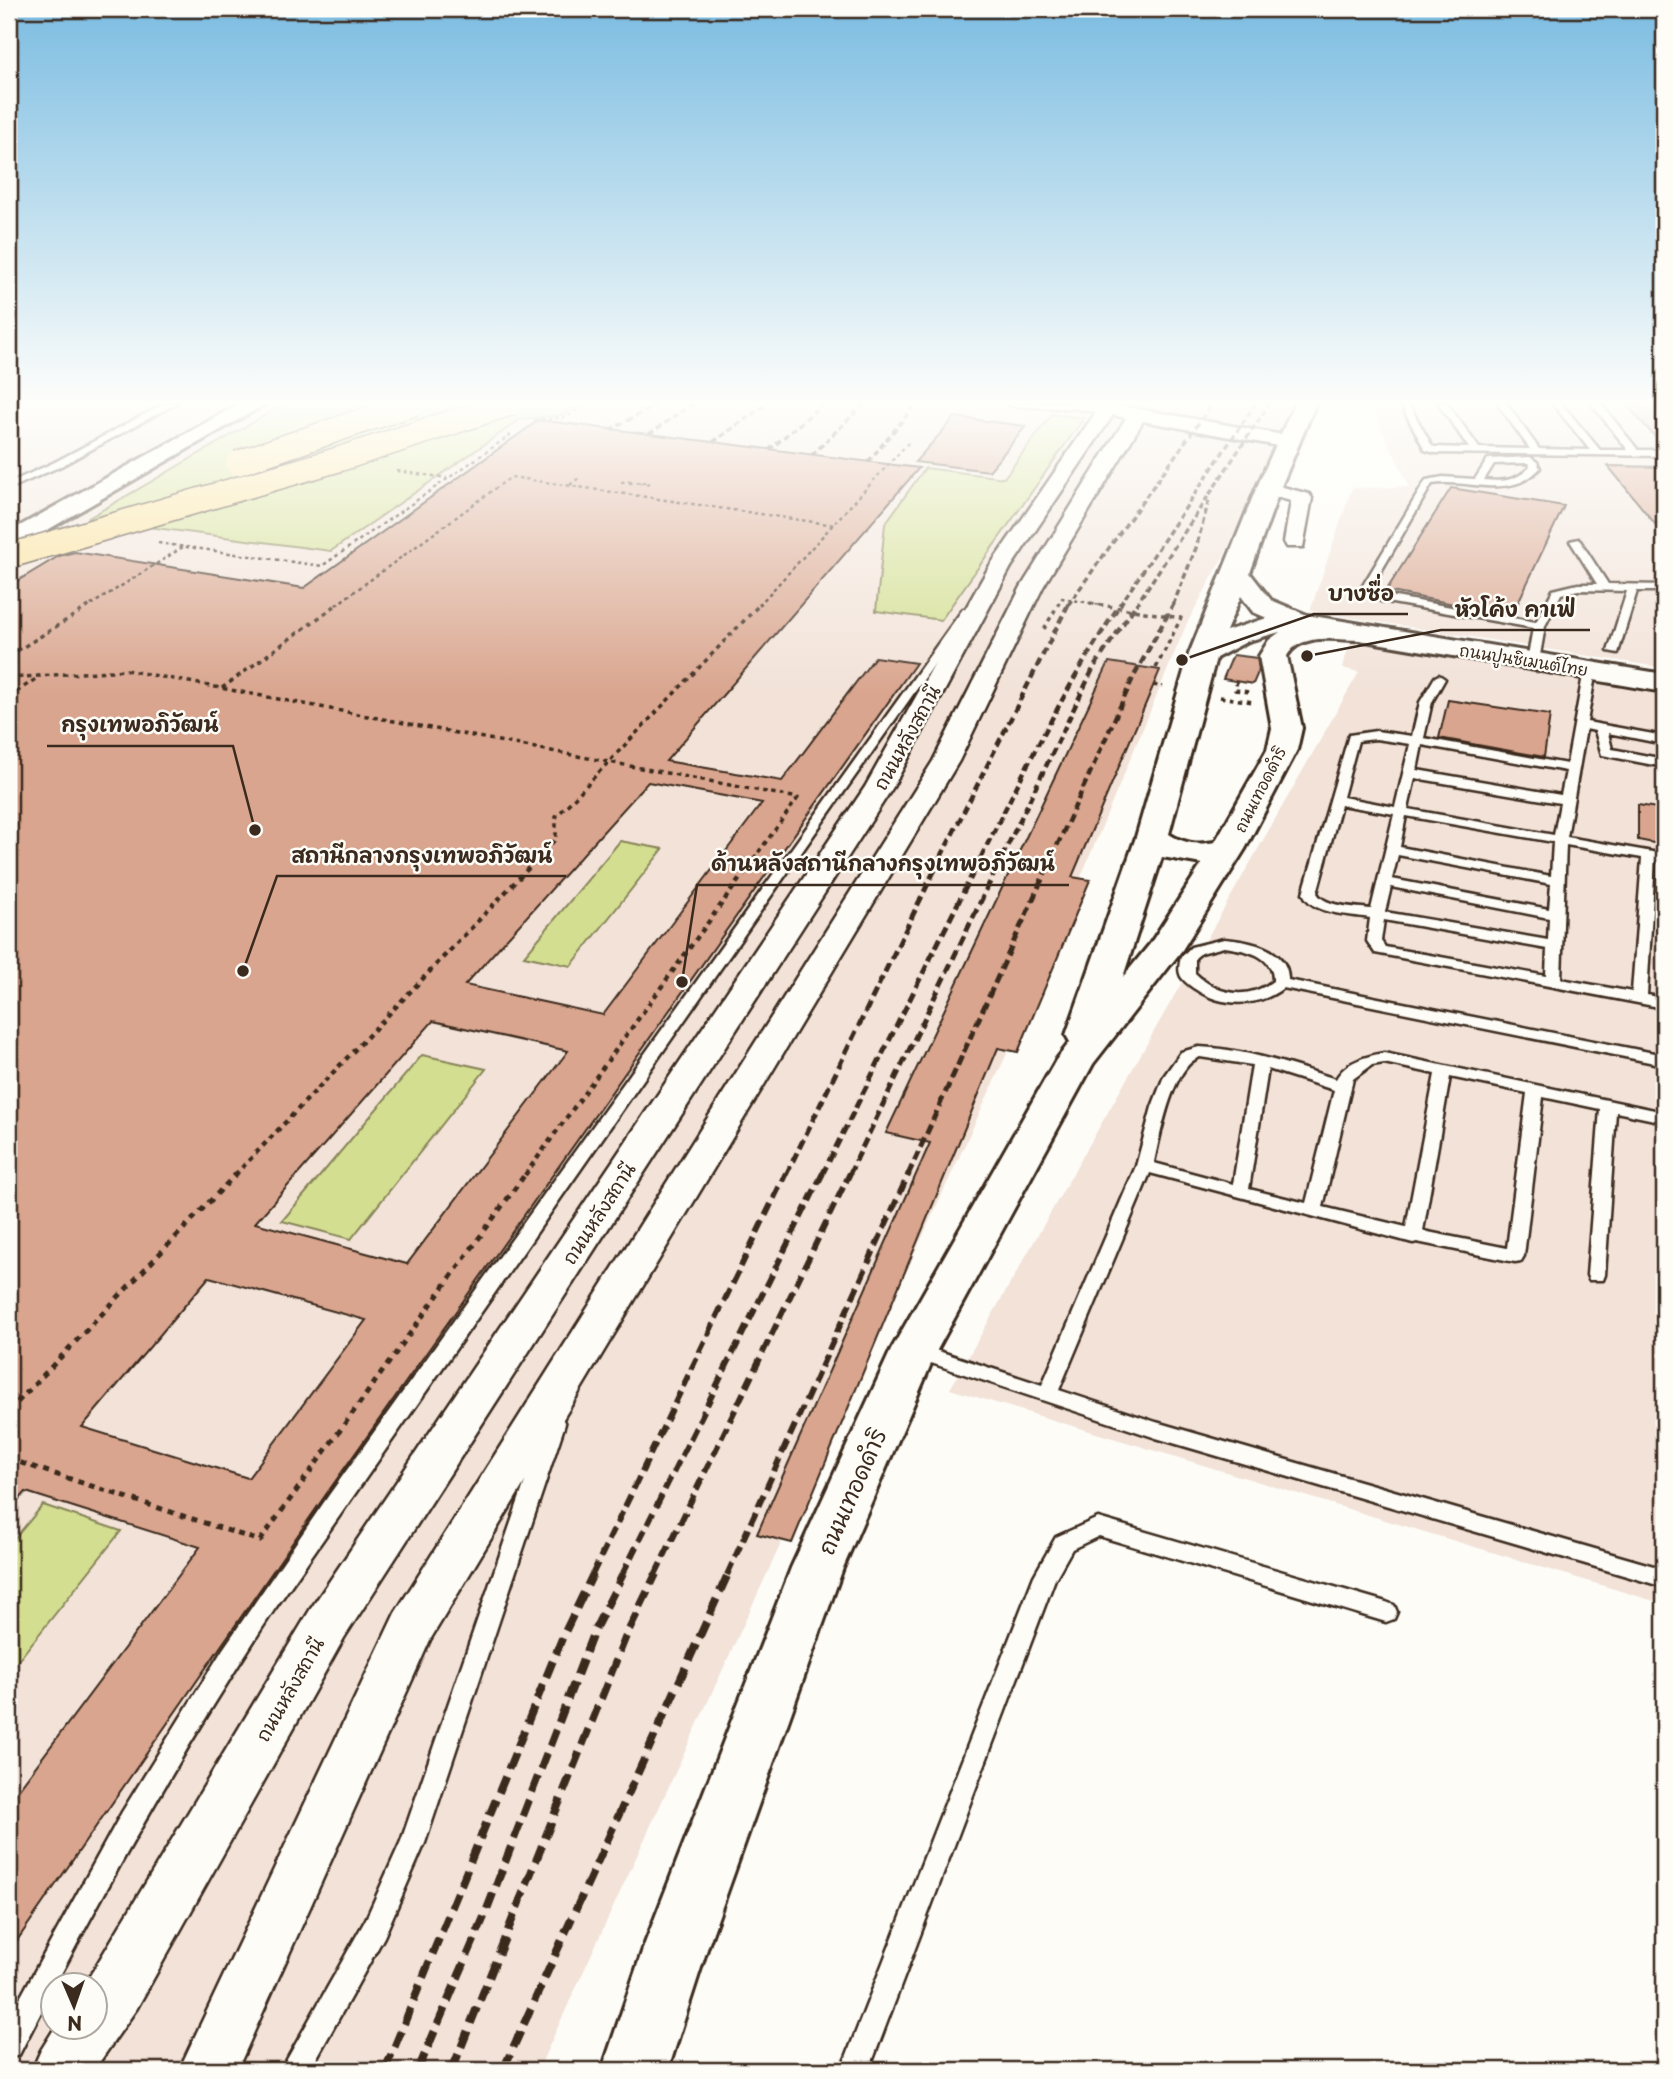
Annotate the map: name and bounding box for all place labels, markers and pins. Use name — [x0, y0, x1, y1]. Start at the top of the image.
callout: บางซื่อ — [1314, 572, 1408, 614]
callout: หัวโค้ง คาเฟ่ — [1441, 588, 1590, 630]
callout: กรุงเทพอภิวัฒน์ — [47, 704, 233, 746]
callout: สถานีกลางกรุงเทพอภิวัฒน์ — [277, 834, 566, 876]
callout: ด้านหลังสถานีกลางกรุงเทพอภิวัฒน์ — [697, 843, 1069, 885]

